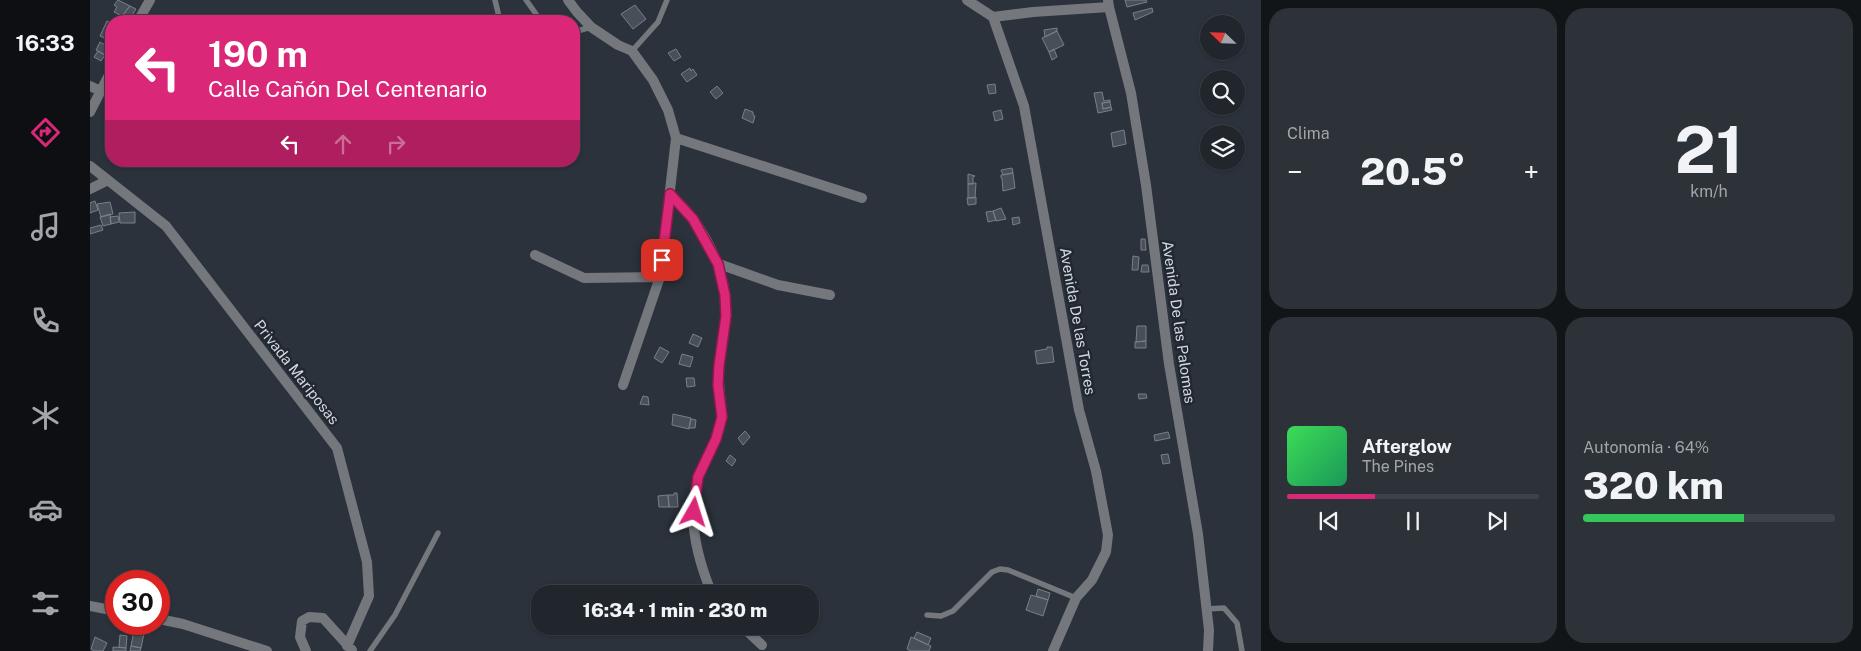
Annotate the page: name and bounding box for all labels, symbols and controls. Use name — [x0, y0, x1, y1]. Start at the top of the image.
north arrow — [1200, 15, 1245, 60]
map controls — [1200, 15, 1245, 170]
text: 16:33 — [15, 30, 75, 56]
text: 190 m — [208, 34, 308, 75]
icon: left — [125, 35, 190, 100]
button: search — [1200, 70, 1245, 115]
text: Calle Cañón Del Centenario — [208, 76, 487, 102]
text: 21 — [1674, 111, 1744, 188]
icon: directions — [28, 115, 63, 150]
text: Clima — [1287, 124, 1330, 143]
button: layers — [1200, 125, 1245, 170]
icon: left — [276, 130, 304, 158]
icon: ahead — [329, 130, 357, 158]
icon: right — [382, 130, 410, 158]
text: 20.5° — [1360, 149, 1466, 194]
text: − — [1287, 155, 1303, 188]
text: + — [1523, 155, 1539, 188]
text: km/h — [1690, 182, 1728, 201]
icon: music — [28, 209, 63, 244]
pin — [641, 239, 683, 281]
street label: Avenida De las Palomas — [1159, 239, 1199, 405]
icon: arrive — [648, 246, 676, 274]
street label: Avenida De las Torres — [1057, 246, 1099, 396]
icon: phone — [28, 303, 63, 338]
street label: Privada Mariposas — [251, 316, 343, 428]
icon: climate — [28, 398, 63, 433]
text: Afterglow — [1362, 435, 1452, 457]
text: Autonomía · 64% — [1583, 438, 1709, 457]
text: The Pines — [1362, 457, 1434, 476]
text: 320 km — [1583, 463, 1724, 508]
position arrow — [667, 485, 719, 537]
icon: car — [28, 492, 63, 527]
icon: previous — [1315, 507, 1343, 535]
icon: pause — [1399, 507, 1427, 535]
icon: next — [1483, 507, 1511, 535]
speed limit sign: 30 — [105, 570, 170, 635]
icon: filters — [28, 586, 63, 621]
text: 16:34 · 1 min · 230 m — [583, 599, 767, 621]

